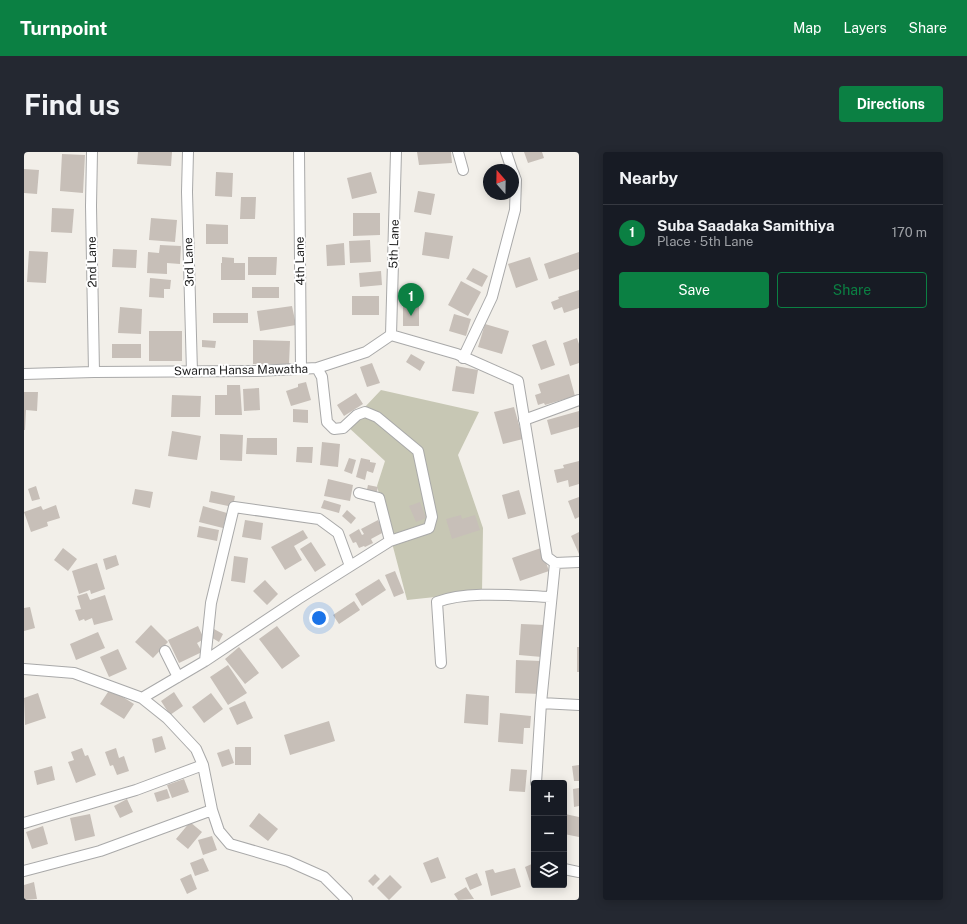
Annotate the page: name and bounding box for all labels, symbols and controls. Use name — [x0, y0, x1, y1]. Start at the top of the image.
text: Turnpoint — [20, 17, 107, 39]
text: Map — [793, 20, 821, 36]
text: Layers — [843, 20, 887, 36]
text: Share — [909, 20, 947, 36]
button: Directions — [839, 86, 943, 122]
text: Find us — [24, 88, 120, 121]
north arrow — [483, 164, 519, 200]
text: Nearby — [619, 168, 678, 188]
text: Suba Saadaka Samithiya — [657, 217, 835, 234]
street label: 5th Lane — [386, 219, 402, 269]
text: 1 — [629, 225, 635, 240]
text: 170 m — [892, 225, 927, 240]
text: Place · 5th Lane — [657, 234, 753, 249]
street label: 2nd Lane — [85, 236, 99, 288]
street label: 4th Lane — [293, 236, 307, 286]
street label: 3rd Lane — [181, 237, 197, 287]
button: Save — [619, 272, 769, 308]
button: Share — [777, 272, 927, 308]
pin: 1 — [398, 283, 424, 316]
street label: Swarna Hansa Mawatha — [174, 362, 308, 378]
your location — [309, 608, 329, 628]
map controls — [531, 780, 567, 888]
button: + — [531, 780, 567, 816]
button: − — [531, 816, 567, 852]
button: layers — [531, 852, 567, 888]

